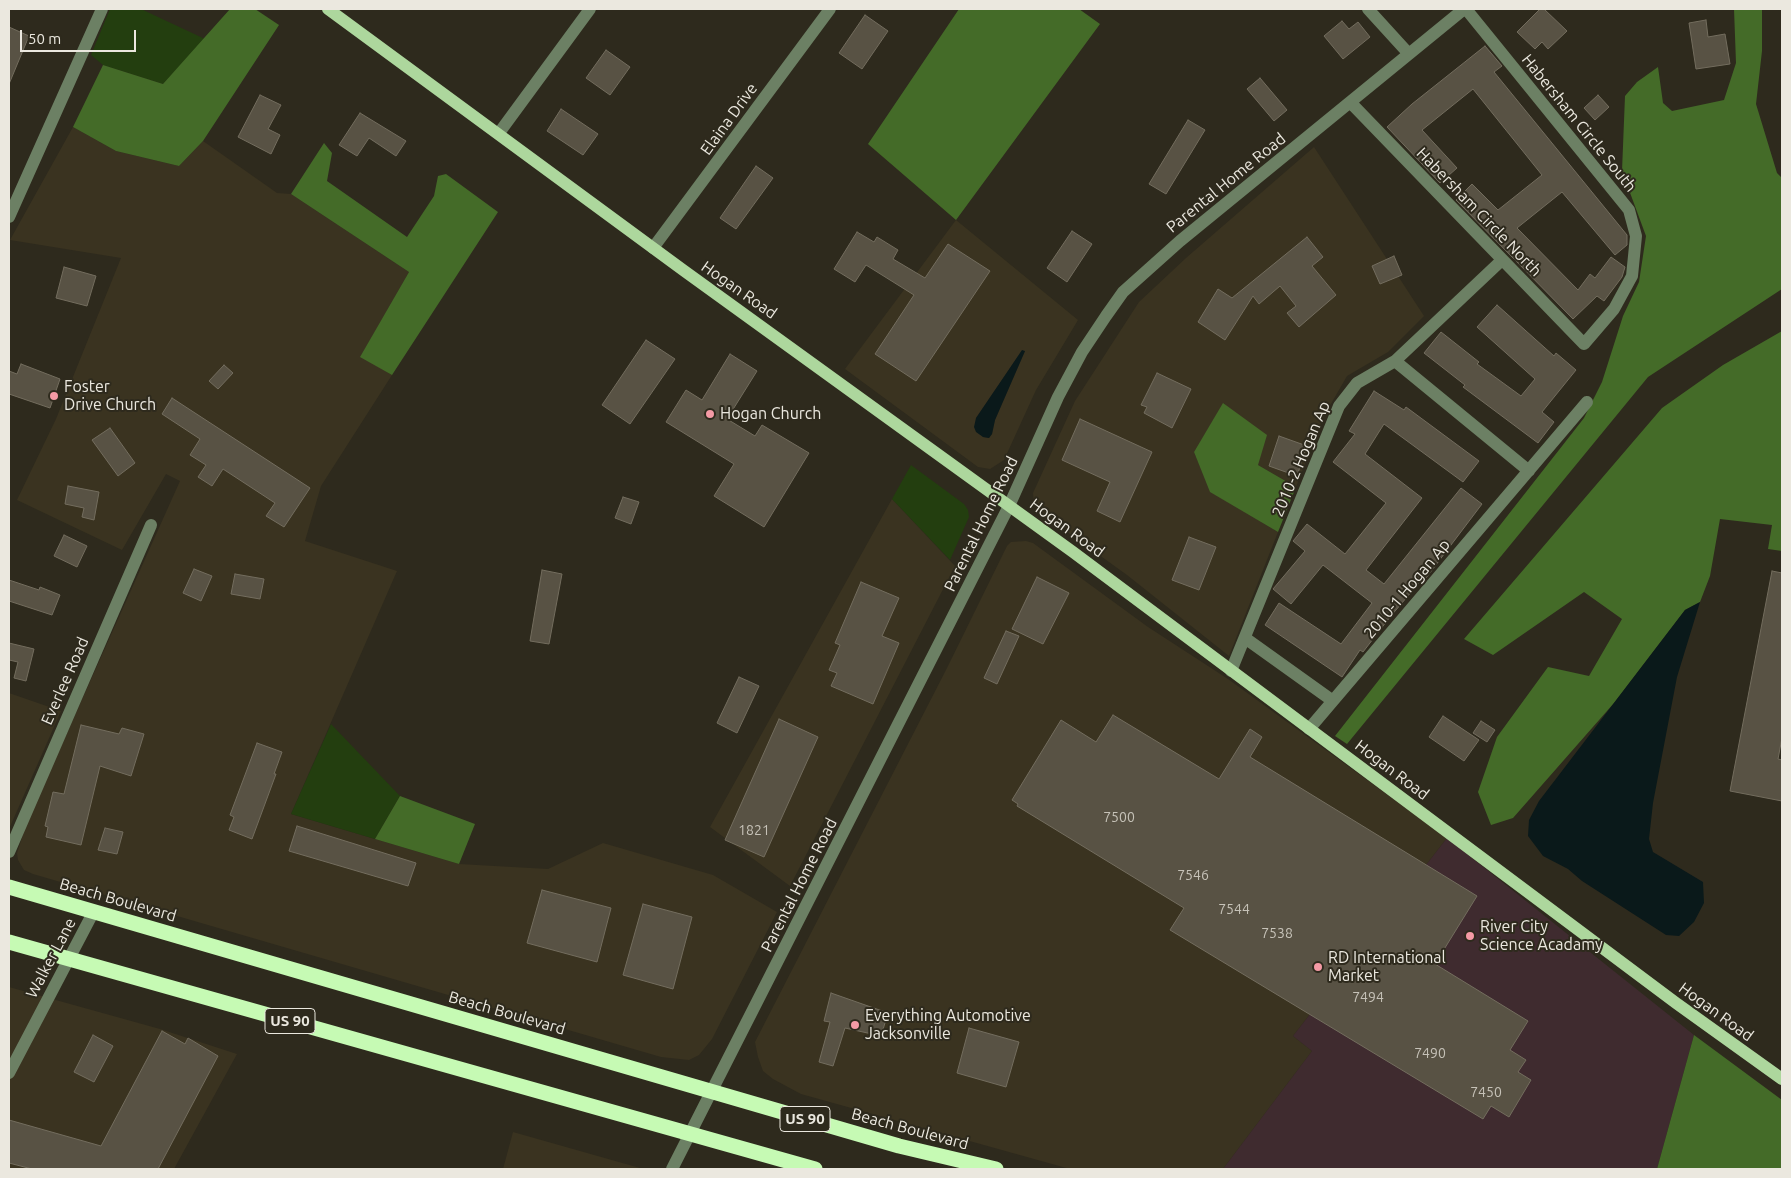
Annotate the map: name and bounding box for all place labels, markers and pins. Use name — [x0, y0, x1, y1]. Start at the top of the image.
place label: Foster Drive Church — [64, 377, 156, 415]
marker: Foster Drive Church — [48, 390, 60, 402]
place label: Hogan Church — [720, 404, 821, 424]
marker: Hogan Church — [704, 408, 716, 420]
place label: River City Science Acadamy — [1480, 917, 1603, 955]
marker: River City Science Acadamy — [1464, 930, 1476, 942]
place label: RD International Market — [1328, 948, 1446, 986]
marker: RD International Market — [1312, 961, 1324, 973]
place label: Everything Automotive Jacksonville — [865, 1006, 1031, 1044]
marker: Everything Automotive Jacksonville — [849, 1019, 861, 1031]

